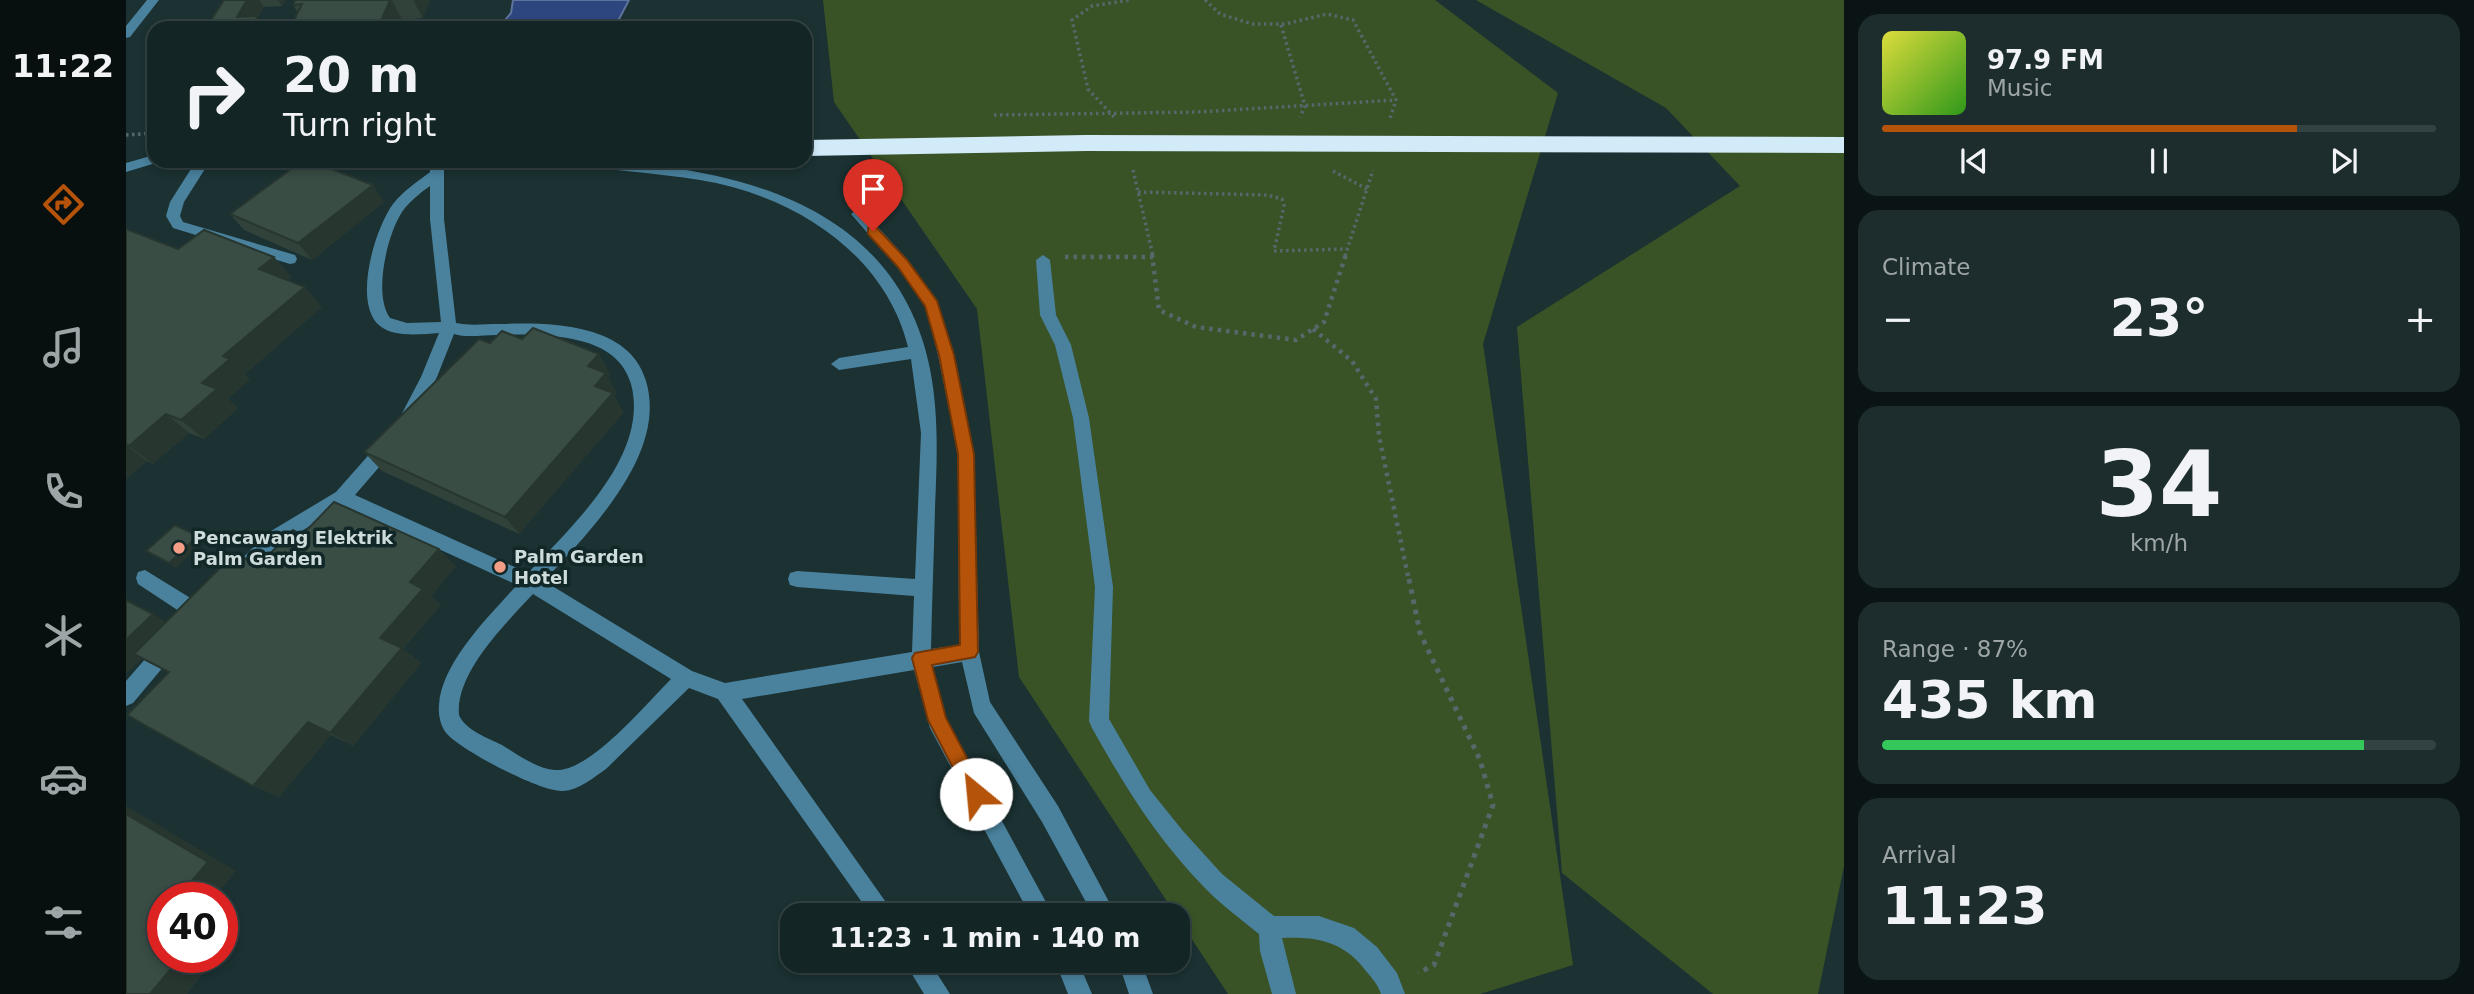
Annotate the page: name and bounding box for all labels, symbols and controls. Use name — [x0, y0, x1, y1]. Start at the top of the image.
text: 97.9 FM — [1987, 45, 2104, 75]
text: 11:22 — [12, 47, 114, 85]
text: 20 m — [283, 47, 419, 104]
icon: right — [168, 49, 259, 140]
text: Music — [1987, 75, 2052, 101]
text: Turn right — [283, 106, 436, 144]
icon: previous — [1955, 142, 1993, 180]
icon: pause — [2140, 142, 2178, 180]
icon: next — [2325, 142, 2363, 180]
pin — [843, 159, 903, 231]
icon: arrive — [854, 170, 892, 208]
icon: directions — [39, 180, 88, 229]
text: Climate — [1882, 254, 1971, 280]
text: 23° — [2110, 288, 2208, 348]
text: − — [1882, 297, 1914, 341]
text: + — [2404, 297, 2436, 341]
icon: music — [39, 323, 88, 372]
text: 34 — [2096, 432, 2222, 537]
icon: phone — [39, 467, 88, 516]
place label: Pencawang Elektrik Palm Garden — [193, 527, 394, 569]
text: km/h — [2130, 530, 2188, 556]
marker: Pencawang Elektrik Palm Garden — [171, 540, 187, 556]
place label: Palm Garden Hotel — [514, 546, 644, 588]
marker: Palm Garden Hotel — [492, 559, 508, 575]
icon: climate — [39, 611, 88, 660]
text: Range · 87% — [1882, 636, 2028, 662]
text: 435 km — [1882, 670, 2097, 730]
icon: car — [39, 754, 88, 803]
position arrow — [939, 757, 1013, 831]
text: Arrival — [1882, 842, 1957, 868]
text: 11:23 — [1882, 876, 2048, 936]
speed limit sign: 40 — [147, 882, 238, 973]
icon: filters — [39, 898, 88, 947]
text: 11:23 · 1 min · 140 m — [830, 923, 1140, 953]

